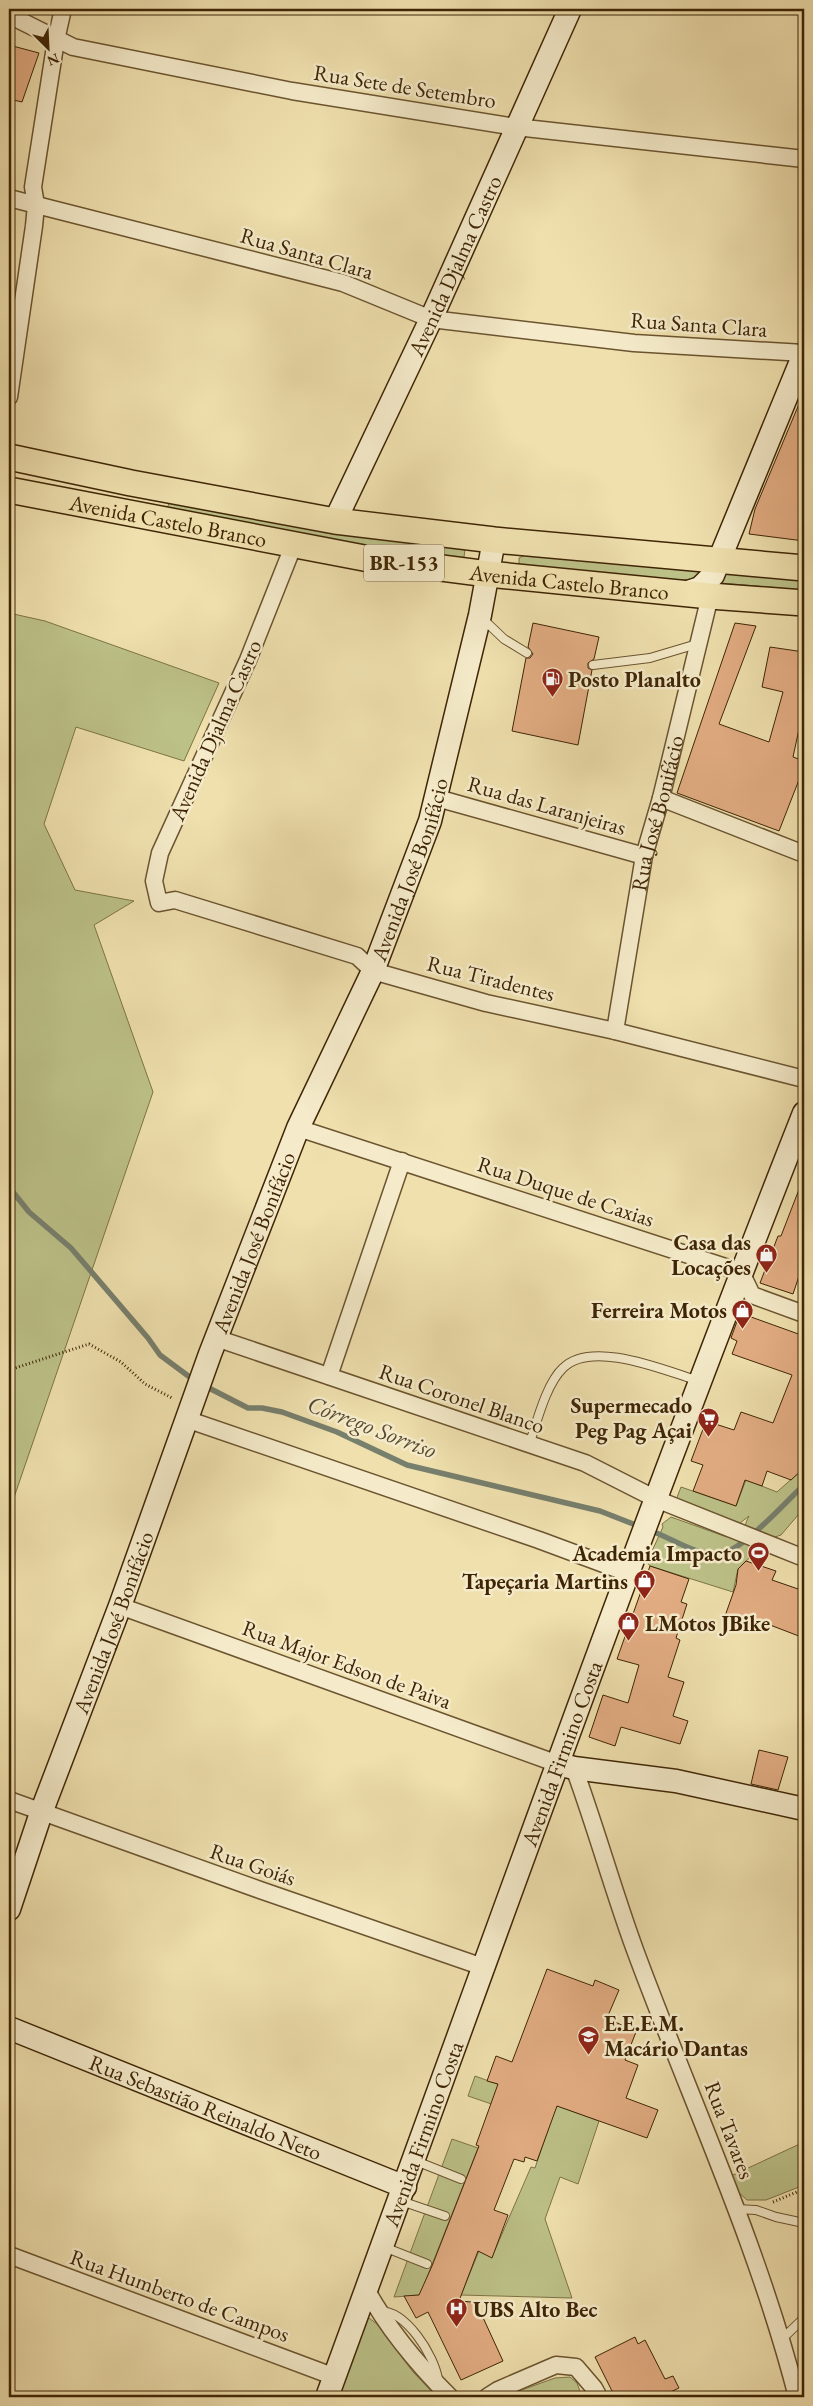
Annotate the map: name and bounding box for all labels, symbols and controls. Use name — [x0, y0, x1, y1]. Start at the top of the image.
north arrow — [22, 22, 72, 72]
text: N — [44, 49, 62, 71]
street label: Rua Sete de Setembro — [312, 58, 498, 115]
street label: Avenida Djalma Castro — [401, 171, 509, 362]
street label: Rua Santa Clara — [237, 221, 377, 286]
street label: Rua Santa Clara — [630, 305, 769, 344]
street label: Avenida Castelo Branco — [66, 488, 269, 554]
road number: BR-153 — [364, 544, 444, 582]
street label: Avenida Castelo Branco — [467, 558, 670, 607]
street label: Avenida Djalma Castro — [162, 635, 268, 826]
place label: Posto Planalto — [568, 665, 701, 694]
fuel station icon: Posto Planalto — [540, 667, 564, 698]
street label: Rua José Bonifácio — [624, 732, 691, 894]
street label: Rua das Laranjeiras — [464, 769, 629, 842]
street label: Avenida José Bonifácio — [364, 775, 455, 966]
street label: Rua Tiradentes — [424, 949, 558, 1008]
street label: Avenida José Bonifácio — [205, 1148, 302, 1339]
street label: Rua Duque de Caxias — [474, 1149, 658, 1234]
place label: Casa das Locações — [671, 1228, 751, 1282]
shop icon: Casa das Locações — [755, 1243, 779, 1274]
place label: Ferreira Motos — [591, 1296, 727, 1325]
shop icon: Ferreira Motos — [731, 1298, 755, 1329]
street label: Rua Coronel Blanco — [375, 1357, 548, 1440]
water label: Córrego Sorriso — [303, 1388, 441, 1465]
place label: Supermecado Peg Pag Açai — [570, 1391, 693, 1445]
supermarket icon: Supermecado Peg Pag Açai — [696, 1406, 720, 1437]
street label: Avenida José Bonifácio — [66, 1527, 161, 1719]
place label: Academia Impacto — [571, 1539, 742, 1568]
sports icon: Academia Impacto — [746, 1541, 770, 1572]
place label: Tapeçaria Martins — [462, 1567, 628, 1596]
shop icon: Tapeçaria Martins — [632, 1569, 656, 1600]
place label: LMotos JBike — [645, 1609, 770, 1638]
shop icon: LMotos JBike — [617, 1611, 641, 1642]
street label: Rua Major Edson de Paiva — [238, 1613, 456, 1716]
street label: Avenida Firmino Costa — [514, 1657, 609, 1851]
street label: Rua Goiás — [206, 1836, 299, 1893]
place label: E.E.E.M. Macário Dantas — [604, 2009, 748, 2063]
school or university icon: E.E.E.M. Macário Dantas — [576, 2024, 600, 2055]
street label: Avenida Firmino Costa — [376, 2037, 470, 2232]
street label: Rua Sebastião Reinaldo Neto — [85, 2048, 326, 2167]
street label: Rua Tavares — [698, 2077, 761, 2183]
street label: Rua Humberto de Campos — [66, 2242, 294, 2349]
place label: UBS Alto Bec — [473, 2295, 597, 2324]
hospital icon: UBS Alto Bec — [445, 2297, 469, 2328]

